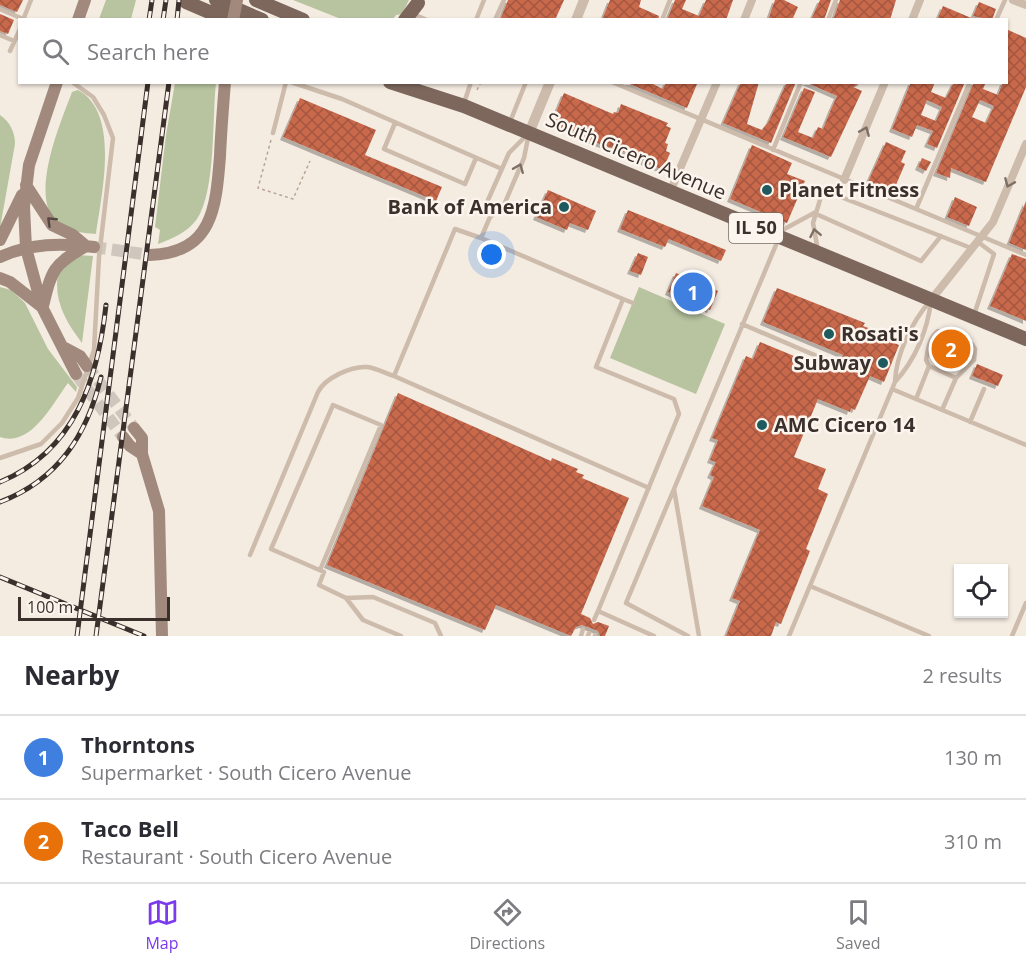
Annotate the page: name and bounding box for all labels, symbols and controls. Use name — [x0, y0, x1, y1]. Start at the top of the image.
search box — [18, 18, 1008, 84]
icon: search — [39, 35, 72, 68]
text: Search here — [87, 36, 210, 66]
street label: South Cicero Avenue — [542, 105, 730, 206]
one-way arrow — [858, 126, 870, 137]
one-way arrow — [512, 164, 525, 174]
place label: Planet Fitness — [779, 176, 919, 203]
one-way arrow — [1005, 177, 1017, 188]
marker: Planet Fitness — [760, 183, 774, 197]
place label: Bank of America — [388, 193, 552, 220]
marker: Bank of America — [557, 200, 571, 214]
road number: IL 50 — [729, 213, 783, 243]
one-way arrow — [47, 217, 58, 228]
one-way arrow — [809, 229, 821, 238]
your location — [477, 240, 506, 269]
pin: 1 — [674, 270, 712, 314]
place label: Rosati's — [841, 320, 919, 347]
pin: 2 — [932, 326, 970, 372]
marker: Rosati's — [822, 327, 836, 341]
place label: Subway — [794, 349, 872, 376]
marker: Subway — [876, 356, 890, 370]
place label: AMC Cicero 14 — [774, 411, 916, 438]
marker: AMC Cicero 14 — [755, 418, 769, 432]
map controls — [954, 564, 1008, 618]
button: locate — [954, 564, 1008, 618]
scale bar — [18, 594, 170, 622]
text: 100 m — [27, 596, 73, 618]
text: Nearby — [24, 657, 119, 693]
text: 2 results — [922, 662, 1002, 689]
text: Thorntons — [81, 729, 195, 759]
text: 1 — [38, 744, 49, 771]
text: 130 m — [944, 744, 1002, 771]
text: Supermarket · South Cicero Avenue — [81, 759, 412, 786]
text: Taco Bell — [81, 813, 179, 843]
text: 2 — [38, 828, 49, 855]
text: 310 m — [944, 828, 1002, 855]
text: Restaurant · South Cicero Avenue — [81, 843, 392, 870]
tab: Map — [145, 896, 179, 954]
tab: Directions — [469, 896, 545, 954]
tab: Saved — [836, 896, 881, 954]

